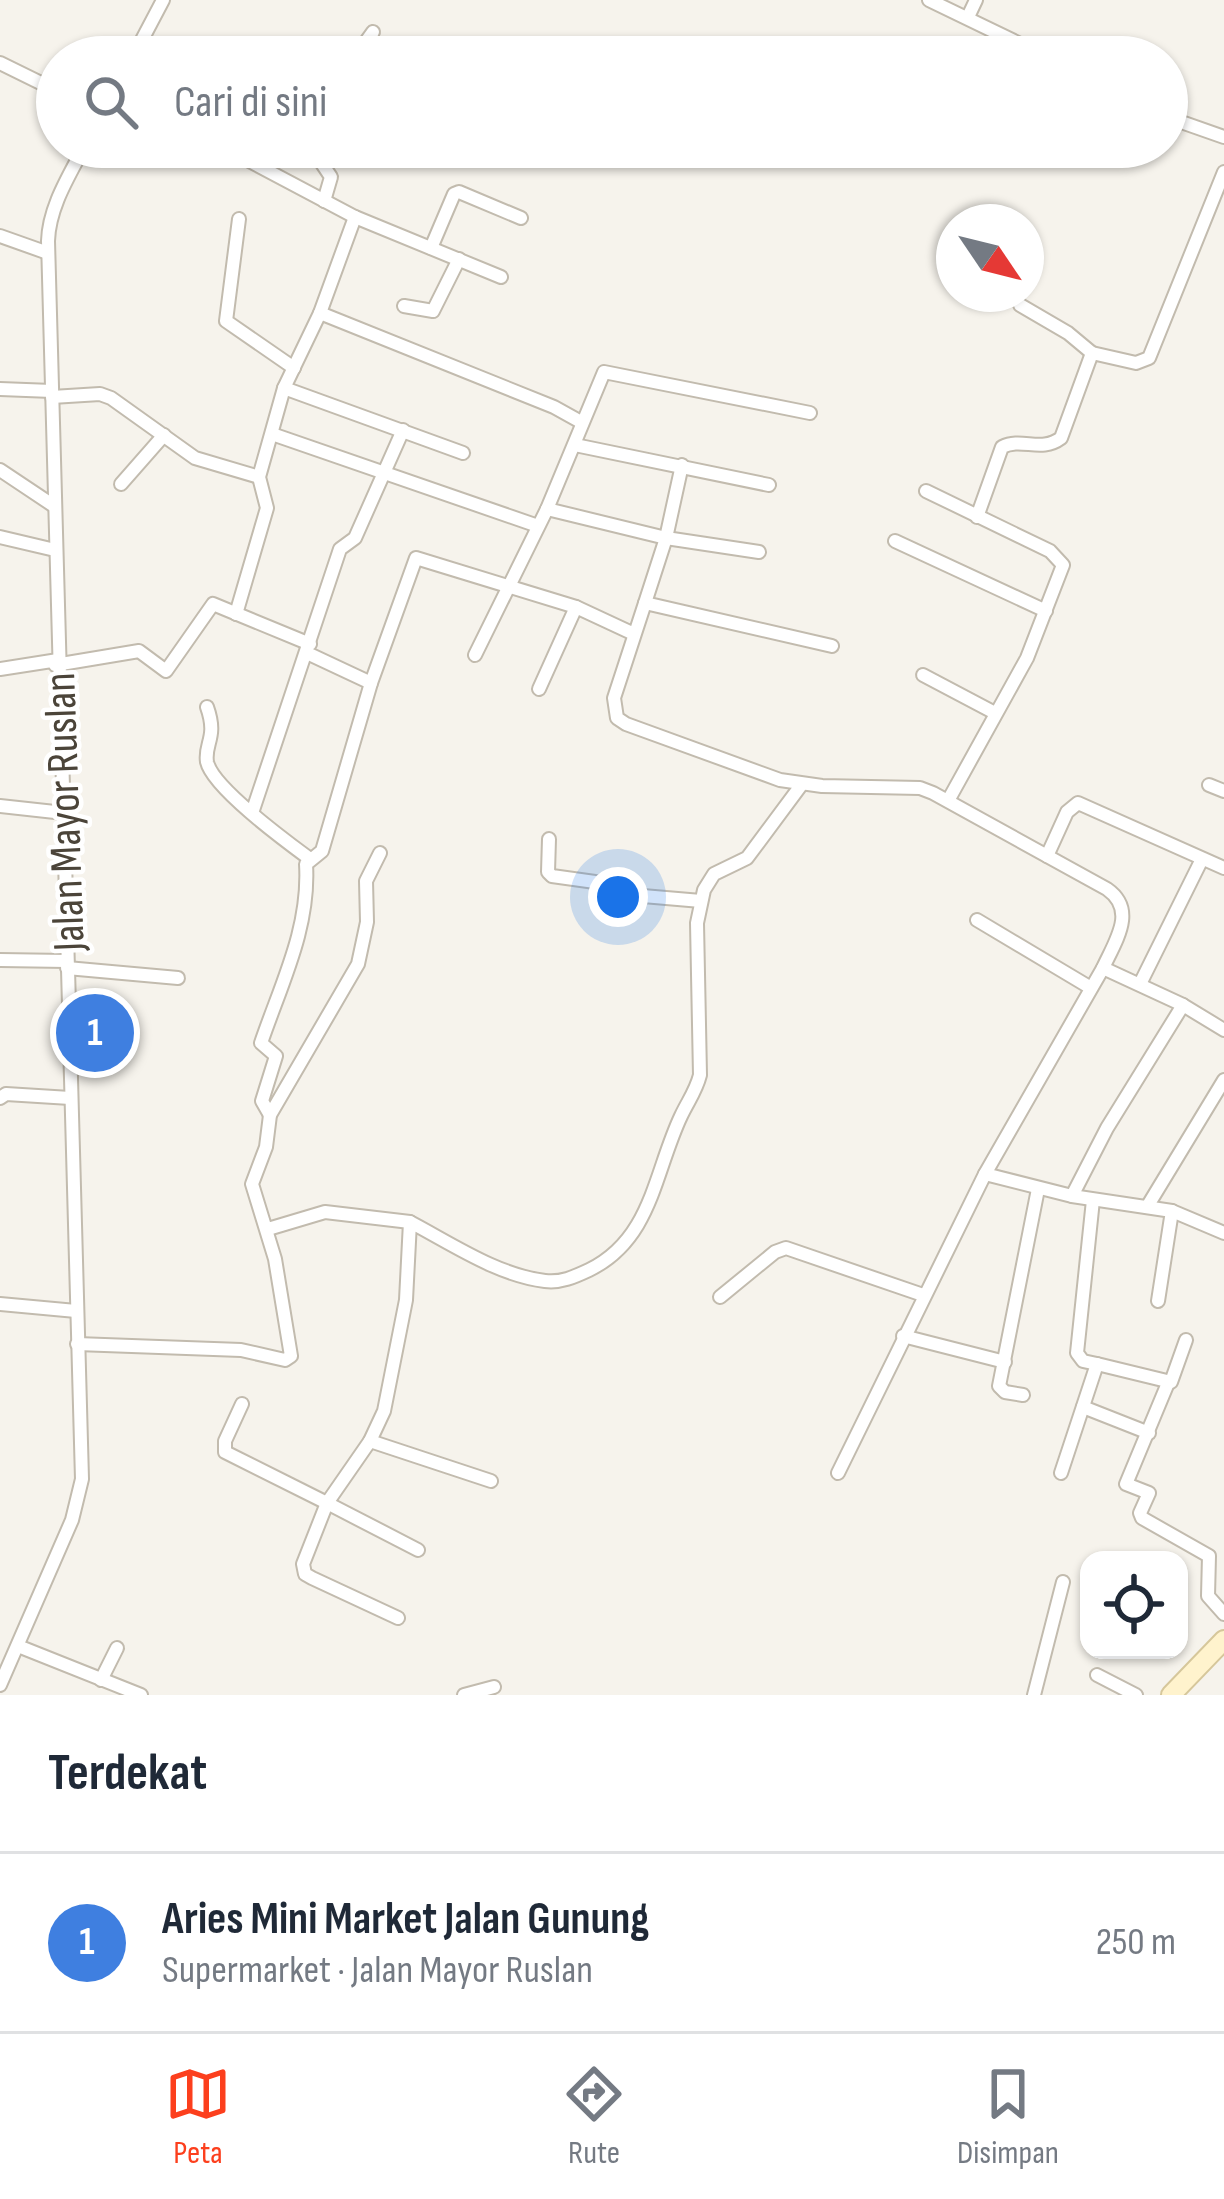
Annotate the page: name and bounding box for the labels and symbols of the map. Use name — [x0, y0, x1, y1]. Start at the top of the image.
north arrow — [936, 204, 1044, 312]
street label: Jalan Mayor Ruslan — [33, 672, 98, 953]
your location — [588, 867, 648, 927]
pin: 1 — [56, 988, 134, 1078]

